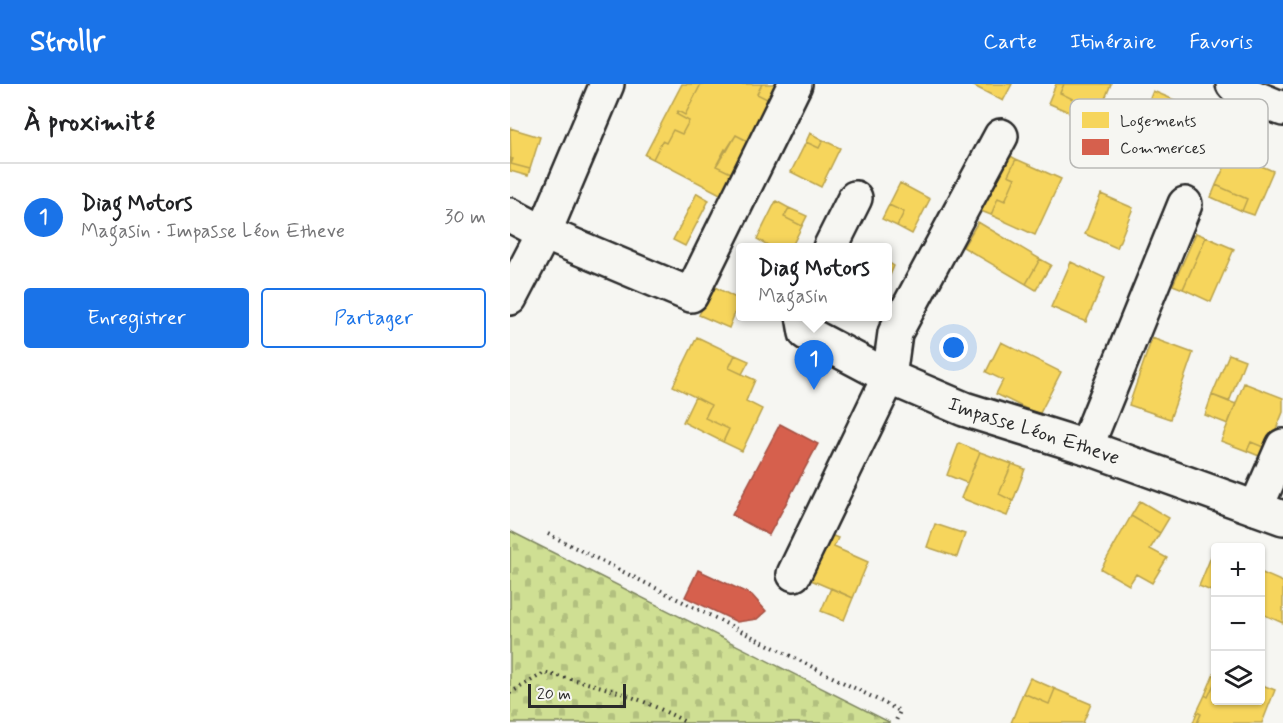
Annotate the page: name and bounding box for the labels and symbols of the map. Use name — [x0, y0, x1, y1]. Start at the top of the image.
legend — [1070, 99, 1268, 168]
text: Logements — [1120, 111, 1196, 133]
text: Commerces — [1120, 138, 1206, 159]
your location — [939, 333, 968, 362]
pin: 1 — [794, 340, 834, 390]
street label: Impasse Léon Etheve — [944, 390, 1123, 472]
scale bar — [528, 681, 626, 708]

